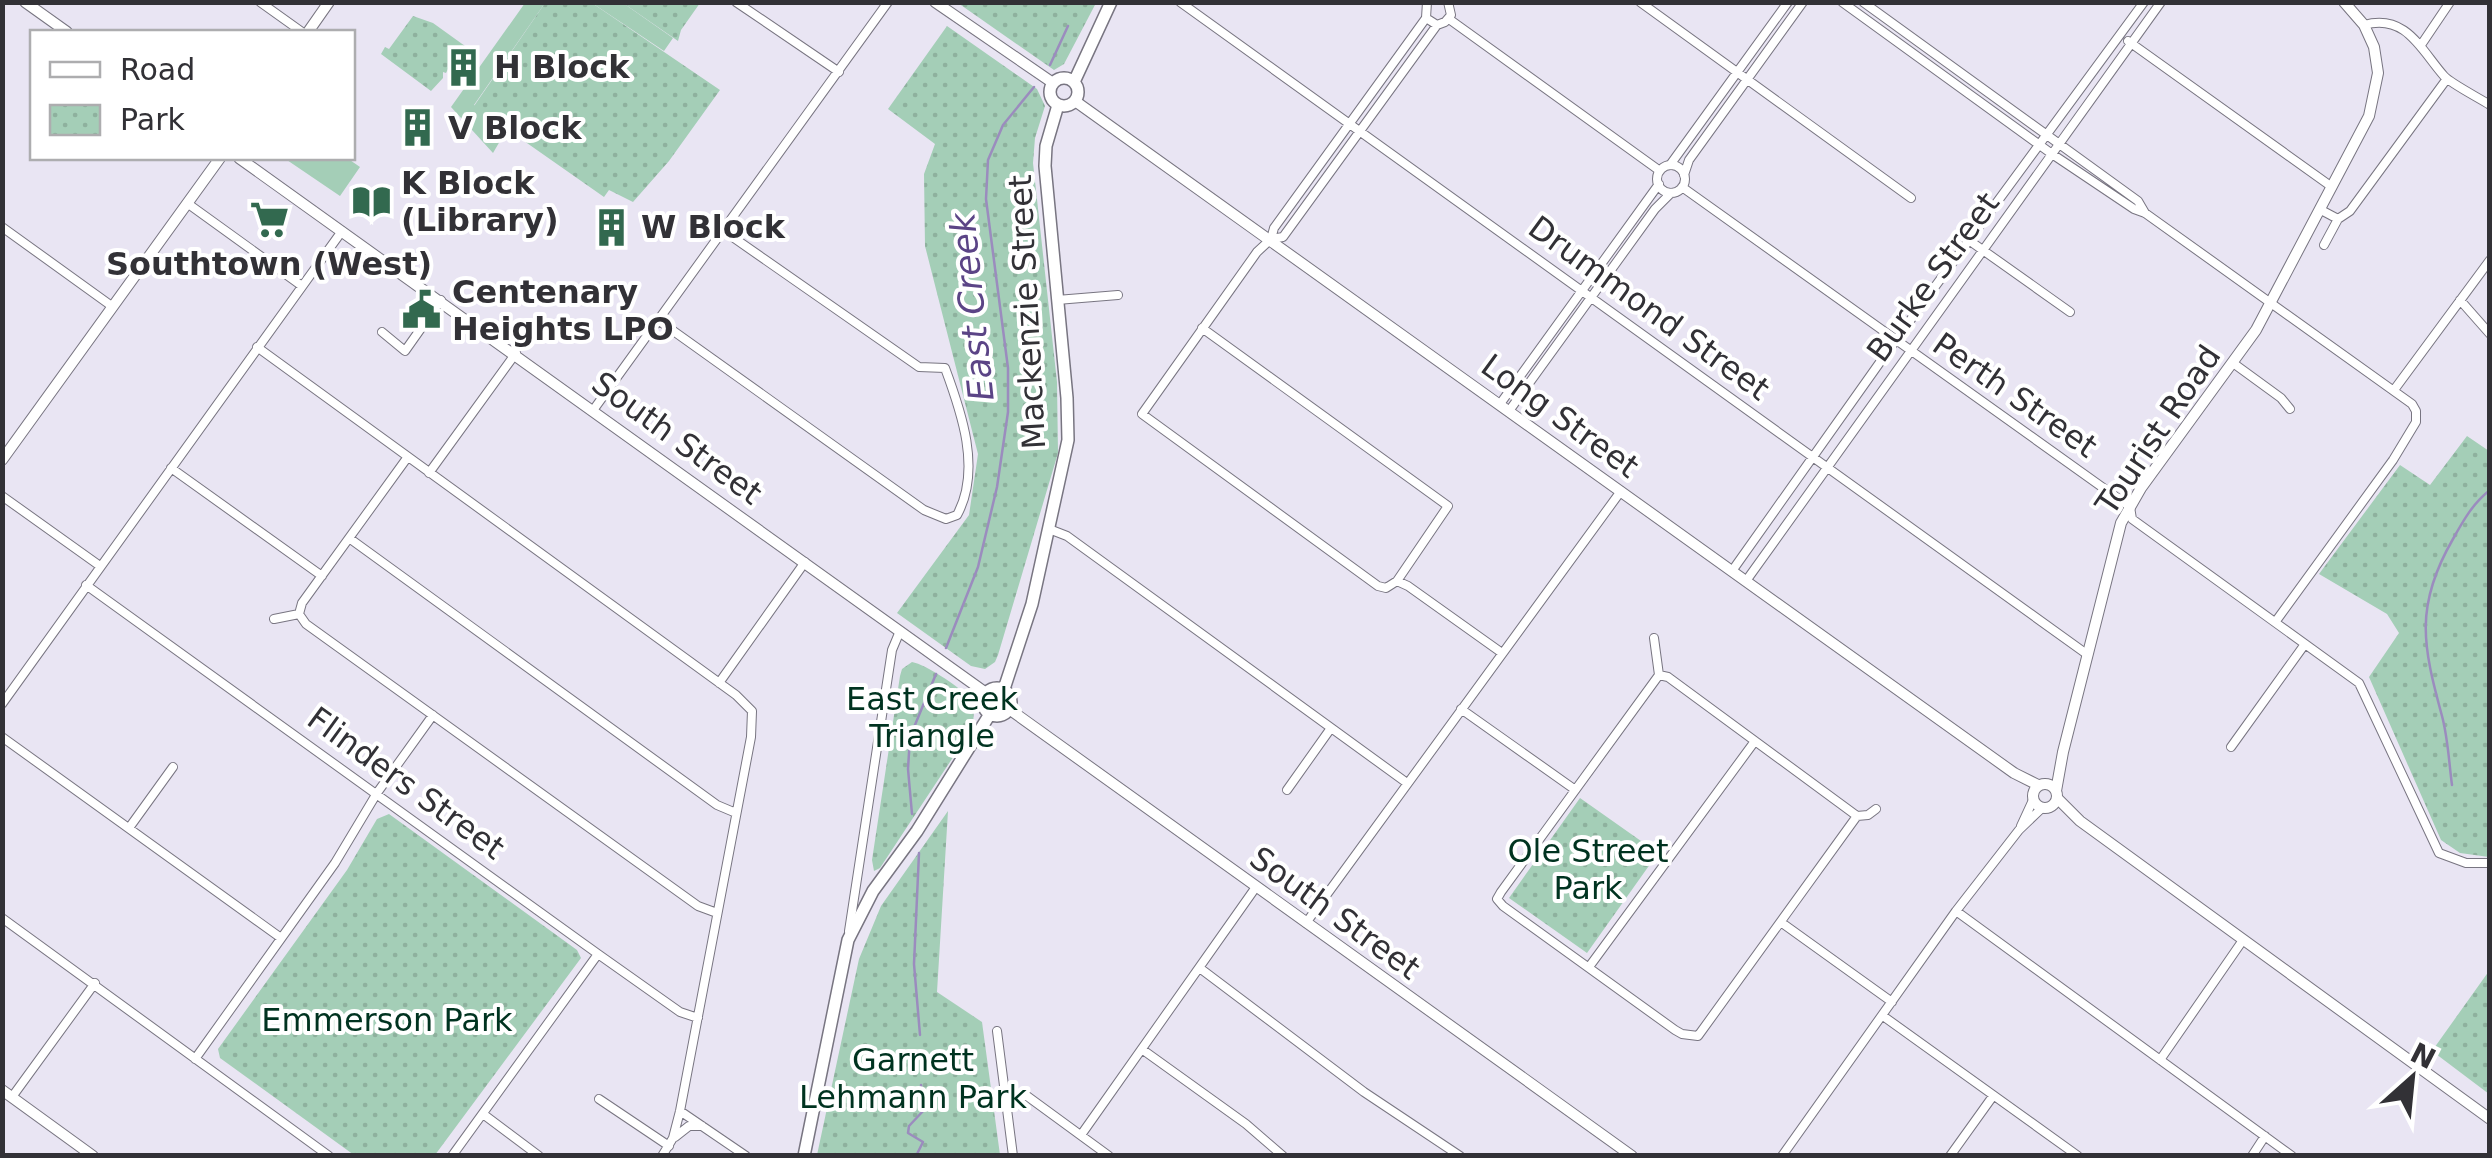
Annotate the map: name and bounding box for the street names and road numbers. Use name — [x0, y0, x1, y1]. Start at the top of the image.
street label: Mackenzie Street — [1001, 174, 1053, 450]
street label: Burke Street — [1859, 185, 2007, 369]
street label: Drummond Street — [1521, 208, 1777, 408]
street label: Perth Street — [1926, 325, 2104, 465]
street label: Tourist Road — [2087, 338, 2228, 523]
street label: Long Street — [1474, 346, 1646, 486]
street label: South Street — [585, 364, 769, 512]
street label: Flinders Street — [300, 699, 512, 867]
street label: South Street — [1243, 839, 1427, 987]

